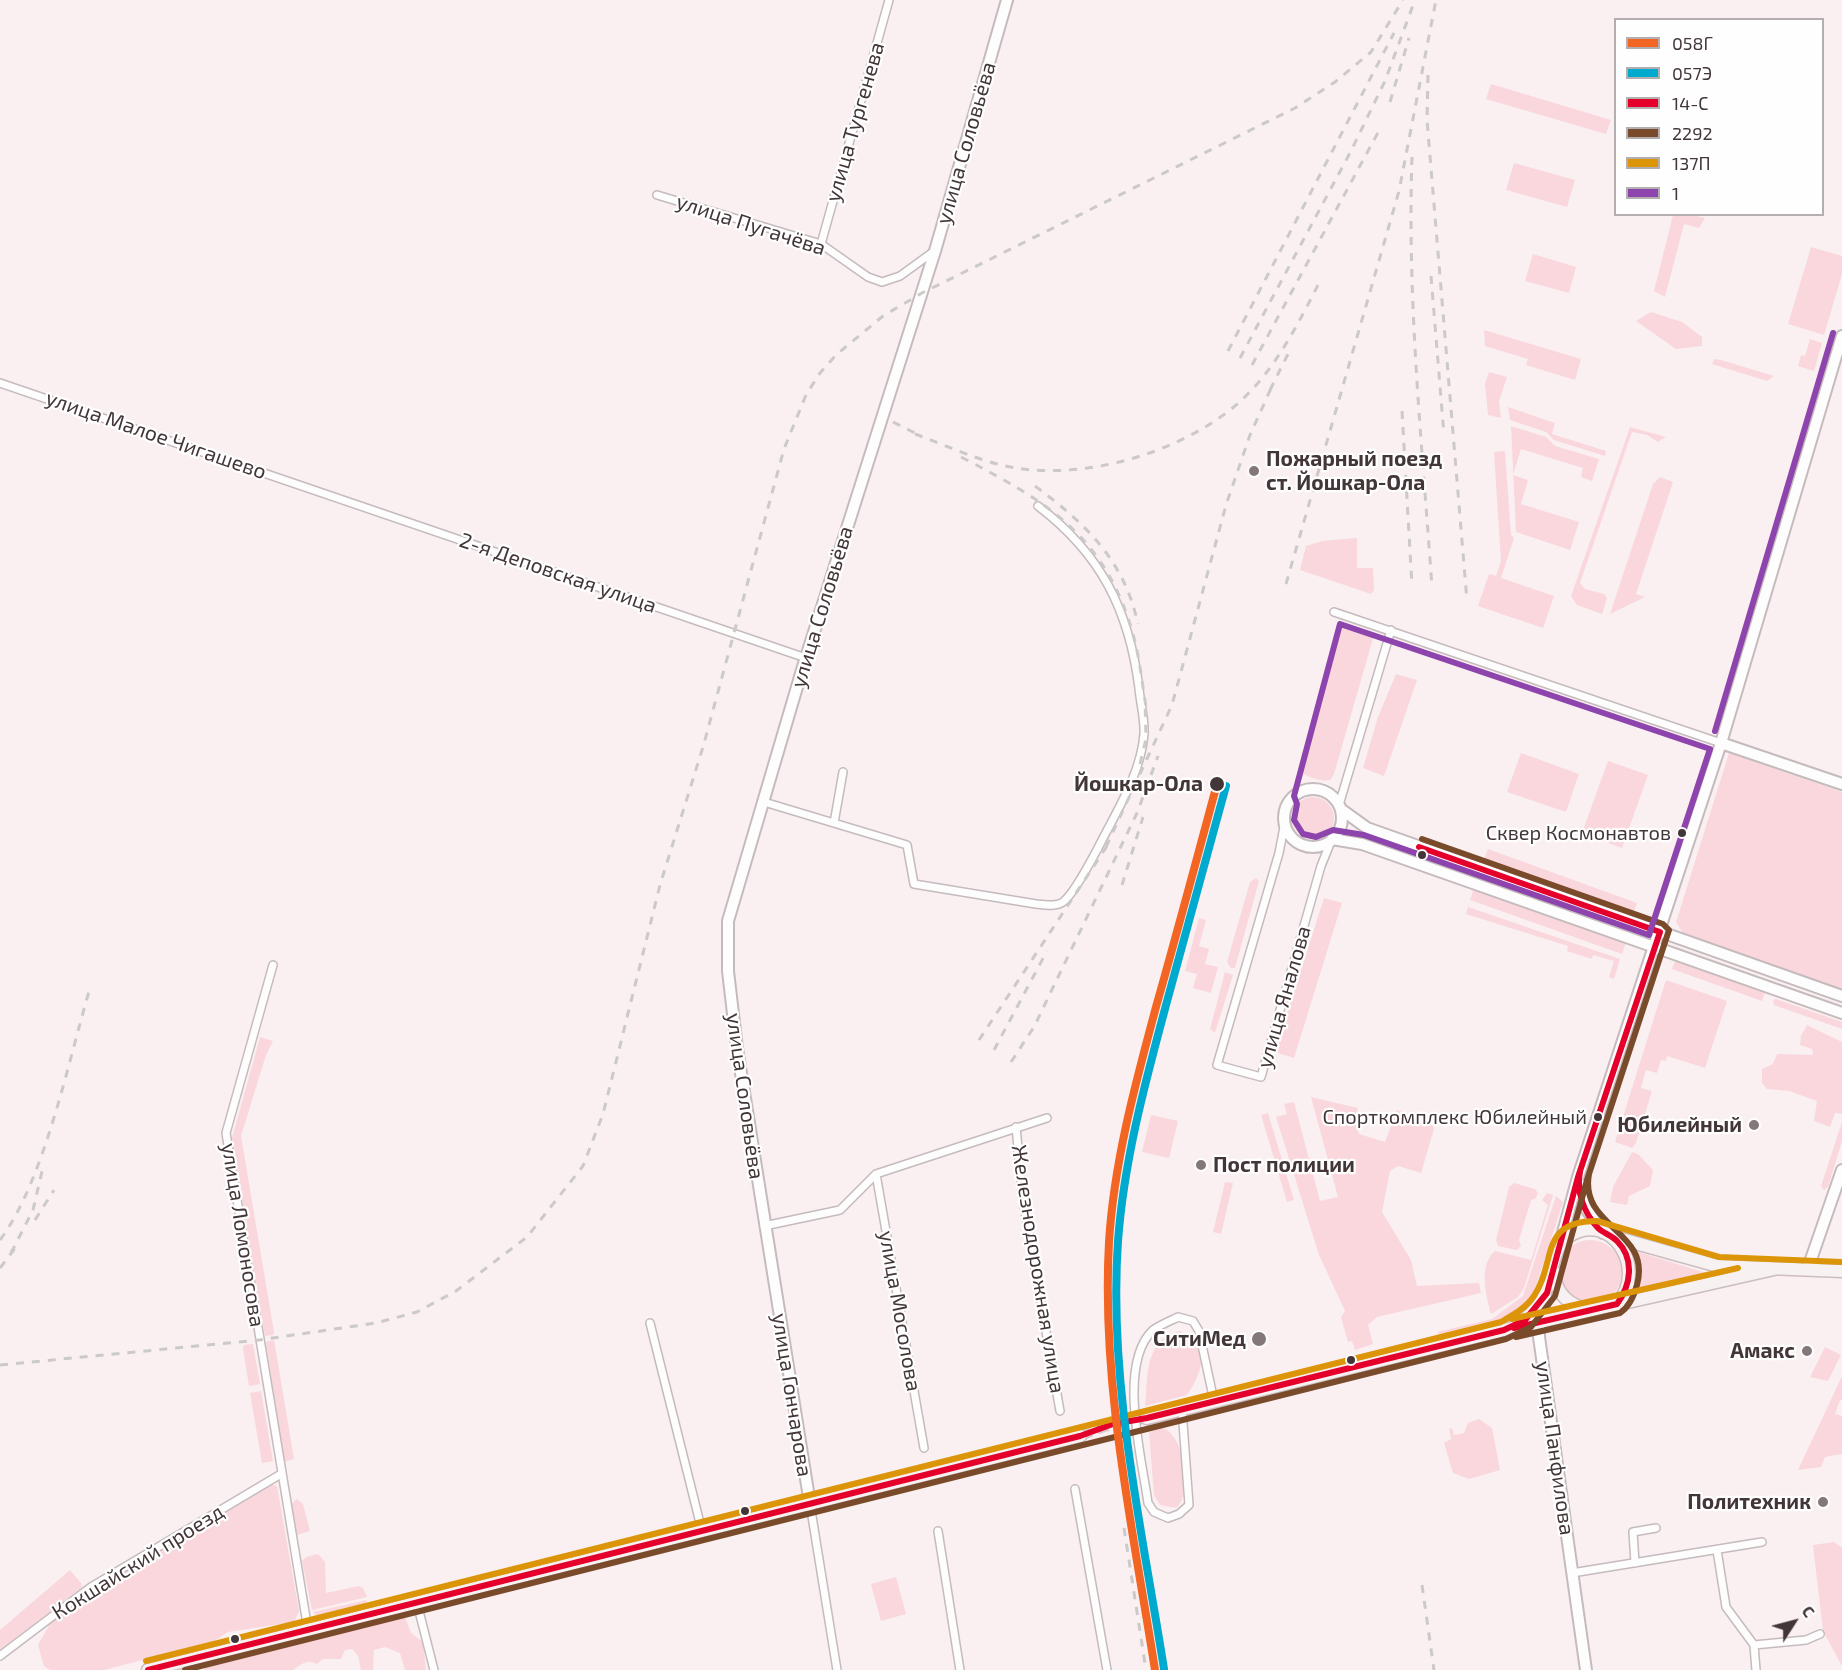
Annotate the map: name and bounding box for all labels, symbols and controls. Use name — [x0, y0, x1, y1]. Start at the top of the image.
legend — [1614, 18, 1824, 216]
text: 058Г — [1672, 32, 1713, 54]
street label: улица Тургенева — [820, 39, 890, 205]
street label: улица Соловьёва — [931, 59, 1001, 227]
text: 057Э — [1672, 62, 1712, 84]
text: 14-С — [1672, 92, 1709, 114]
text: 2292 — [1672, 122, 1713, 144]
text: 137П — [1672, 152, 1710, 174]
text: 1 — [1672, 182, 1679, 204]
street label: улица Пугачёва — [673, 189, 829, 261]
street label: улица Малое Чигашево — [42, 385, 270, 485]
place label: Пожарный поезд ст. Йошкар-Ола — [1266, 446, 1442, 496]
marker: Пожарный поезд ст. Йошкар-Ола — [1247, 464, 1261, 478]
street label: улица Соловьёва — [785, 523, 859, 691]
street label: 2-я Деповская улица — [456, 527, 660, 619]
place label: Йошкар-Ола — [1074, 771, 1203, 797]
marker: Йошкар-Ола — [1208, 775, 1226, 793]
place label: Сквер Космонавтов — [1486, 821, 1671, 845]
marker: Сквер Космонавтов — [1676, 827, 1688, 839]
unlabelled marker — [1416, 849, 1428, 861]
street label: улица Яналова — [1252, 923, 1316, 1071]
street label: улица Соловьёва — [721, 1011, 769, 1181]
place label: Спорткомплекс Юбилейный — [1322, 1105, 1587, 1129]
marker: Спорткомплекс Юбилейный — [1592, 1111, 1604, 1123]
place label: Юбилейный — [1617, 1112, 1742, 1138]
marker: Юбилейный — [1747, 1118, 1761, 1132]
street label: улица Ломоносова — [216, 1141, 270, 1329]
street label: Железнодорожная улица — [1006, 1143, 1070, 1395]
place label: Пост полиции — [1213, 1152, 1355, 1178]
marker: Пост полиции — [1194, 1158, 1208, 1172]
street label: улица Мосолова — [873, 1229, 927, 1393]
street label: улица Гончарова — [767, 1311, 817, 1479]
place label: СитиМед — [1153, 1326, 1246, 1352]
marker: СитиМед — [1250, 1330, 1268, 1348]
place label: Амакс — [1730, 1338, 1795, 1364]
marker: Амакс — [1800, 1344, 1814, 1358]
unlabelled marker — [1345, 1354, 1357, 1366]
street label: улица Панфилова — [1530, 1359, 1580, 1537]
place label: Политехник — [1687, 1489, 1811, 1515]
marker: Политехник — [1816, 1495, 1830, 1509]
street label: Кокшайский проезд — [47, 1499, 229, 1625]
unlabelled marker — [739, 1505, 751, 1517]
north arrow — [1764, 1592, 1824, 1652]
text: С — [1799, 1602, 1819, 1621]
unlabelled marker — [229, 1633, 241, 1645]

